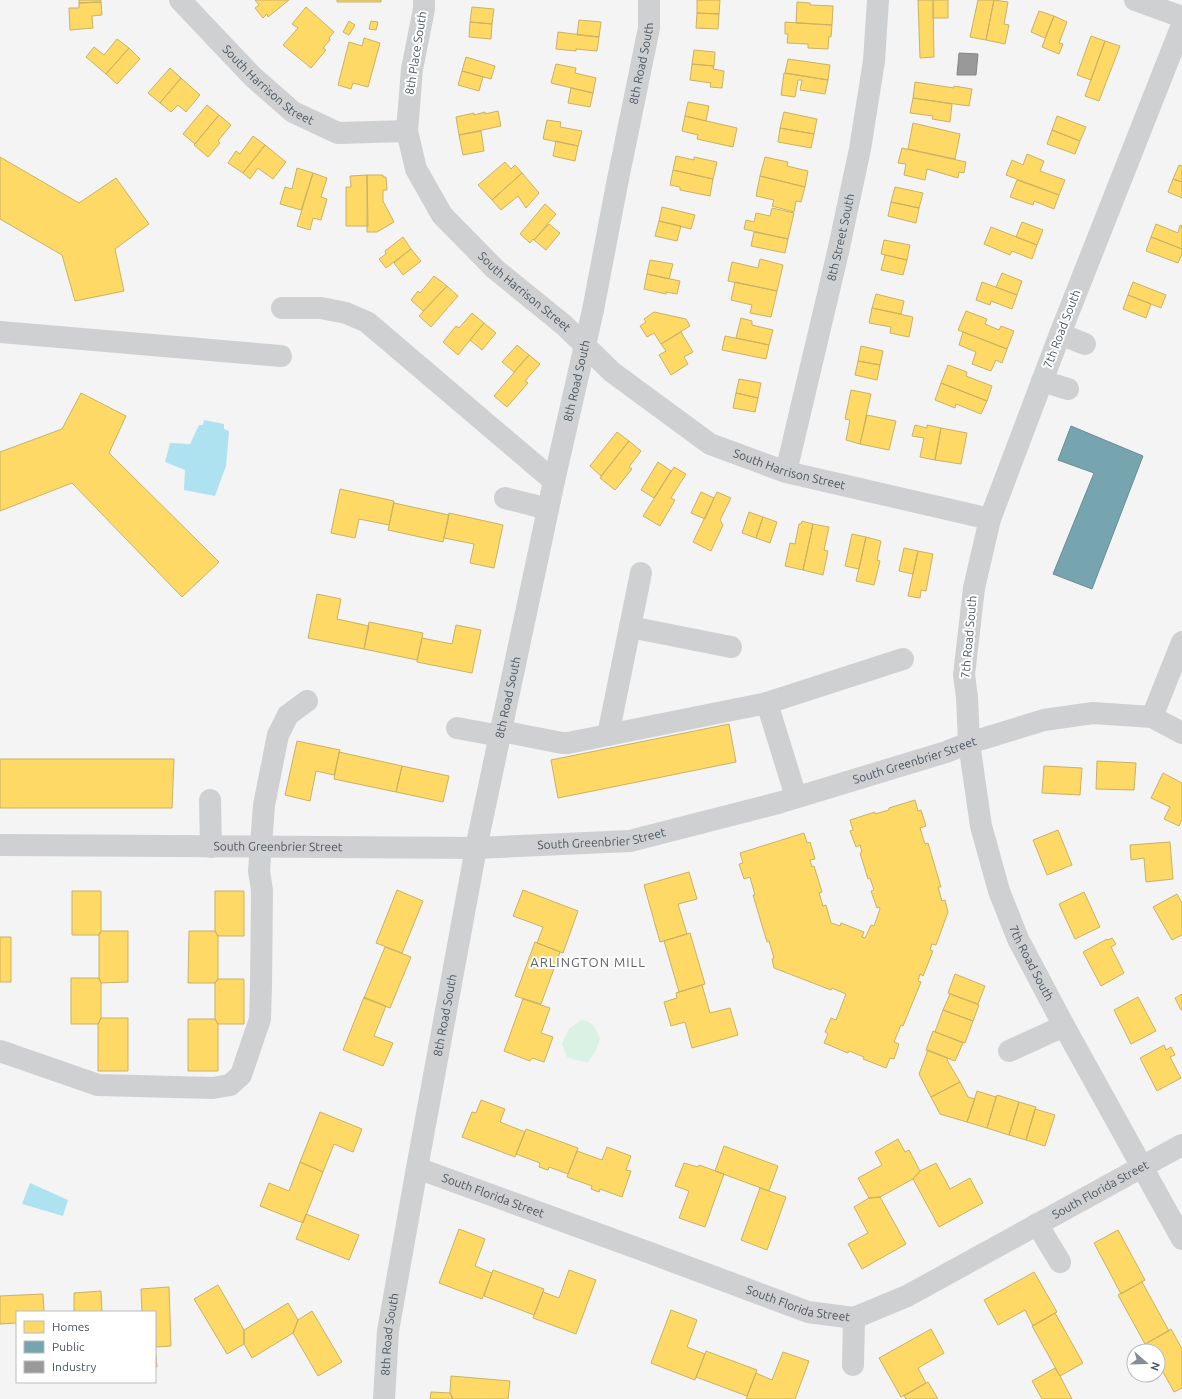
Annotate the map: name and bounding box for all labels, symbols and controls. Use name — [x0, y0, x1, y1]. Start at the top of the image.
street label: 8th Place South — [402, 10, 429, 96]
street label: 8th Road South — [627, 23, 655, 105]
street label: South Harrison Street — [220, 42, 316, 127]
street label: 8th Street South — [824, 192, 856, 282]
street label: South Harrison Street — [476, 249, 574, 334]
street label: 7th Road South — [1041, 288, 1083, 370]
street label: 8th Road South — [561, 339, 592, 423]
street label: South Harrison Street — [732, 446, 847, 492]
street label: 7th Road South — [958, 595, 979, 679]
street label: 8th Road South — [492, 655, 523, 739]
street label: South Greenbrier Street — [851, 734, 978, 786]
street label: South Greenbrier Street — [537, 825, 667, 851]
street label: South Greenbrier Street — [213, 839, 343, 853]
street label: 7th Road South — [1007, 923, 1056, 1003]
district label: ARLINGTON MILL — [530, 955, 646, 969]
street label: 8th Road South — [431, 973, 459, 1057]
street label: South Florida Street — [1050, 1158, 1151, 1221]
street label: South Florida Street — [440, 1171, 546, 1220]
street label: South Florida Street — [744, 1282, 851, 1323]
street label: 8th Road South — [378, 1292, 401, 1376]
legend — [16, 1311, 156, 1383]
text: Homes — [52, 1320, 90, 1333]
text: Public — [52, 1340, 85, 1353]
north arrow — [1126, 1343, 1166, 1383]
text: Industry — [52, 1360, 97, 1373]
text: N — [1148, 1361, 1162, 1372]

